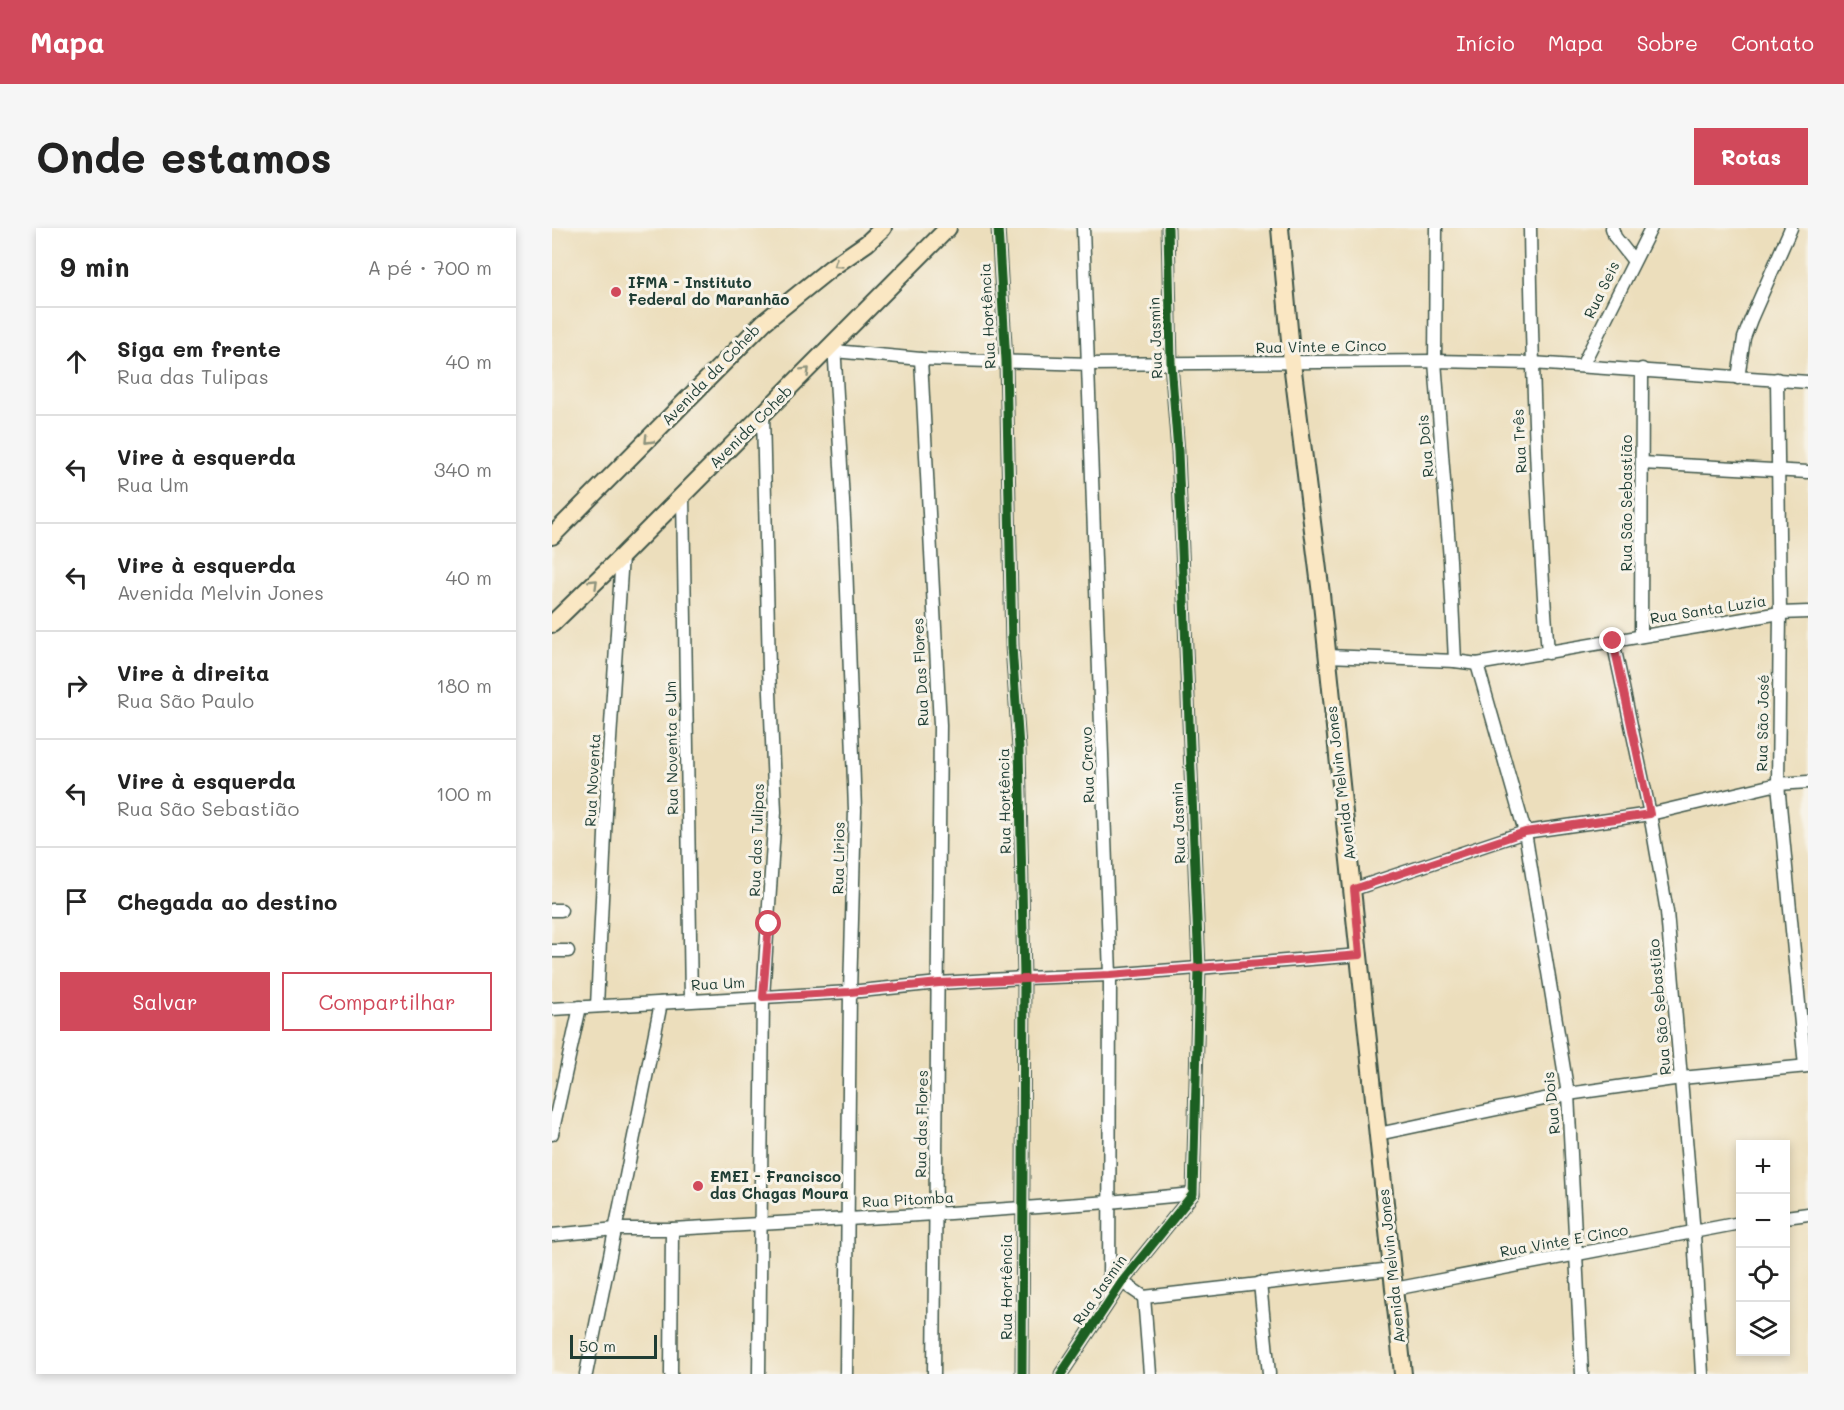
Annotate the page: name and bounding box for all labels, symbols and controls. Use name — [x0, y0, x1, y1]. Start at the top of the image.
text: Mapa — [30, 24, 105, 60]
text: Início — [1456, 29, 1515, 56]
text: Mapa — [1548, 29, 1604, 56]
text: Sobre — [1637, 29, 1698, 56]
text: Contato — [1731, 29, 1814, 56]
button: Rotas — [1694, 128, 1808, 185]
text: Onde estamos — [36, 129, 332, 184]
text: 9 min — [60, 250, 129, 284]
text: A pé · 700 m — [367, 254, 492, 280]
one-way arrow — [832, 257, 843, 268]
street label: Rua Seis — [1579, 258, 1624, 322]
street label: Rua Hortência — [974, 263, 1000, 370]
place label: IFMA - Instituto Federal do Maranhão — [628, 272, 789, 309]
marker: IFMA - Instituto Federal do Maranhão — [609, 285, 623, 299]
street label: Rua Jasmin — [1144, 297, 1166, 379]
street label: Avenida da Coheb — [657, 319, 764, 429]
text: Siga em frente — [117, 334, 281, 363]
street label: Rua Vinte e Cinco — [1256, 335, 1387, 357]
icon: ahead — [60, 345, 93, 378]
text: 40 m — [446, 348, 492, 374]
text: Rua das Tulipas — [117, 363, 269, 389]
one-way arrow — [799, 368, 810, 379]
street label: Avenida Coheb — [704, 380, 796, 472]
street label: Rua Três — [1507, 408, 1531, 474]
street label: Rua Dois — [1412, 414, 1438, 478]
one-way arrow — [645, 432, 656, 443]
street label: Rua São Sebastião — [1616, 435, 1636, 571]
text: Vire à esquerda — [117, 442, 296, 471]
icon: left — [60, 453, 93, 486]
text: 340 m — [434, 456, 492, 482]
text: Rua Um — [117, 471, 189, 497]
text: Vire à esquerda — [117, 550, 296, 579]
icon: left — [60, 561, 93, 594]
text: 40 m — [446, 564, 492, 590]
text: Avenida Melvin Jones — [117, 579, 324, 605]
one-way arrow — [588, 579, 598, 590]
street label: Rua Santa Luzia — [1648, 590, 1767, 628]
street label: Rua Das Flores — [907, 617, 933, 727]
route end — [1599, 627, 1625, 653]
text: Vire à direita — [117, 658, 270, 687]
icon: right — [60, 669, 93, 702]
text: 180 m — [436, 672, 492, 698]
street label: Rua São José — [1751, 674, 1773, 772]
street label: Rua Noventa e Um — [660, 681, 682, 815]
text: Rua São Paulo — [117, 687, 254, 713]
street label: Avenida Melvin Jones — [1321, 705, 1359, 861]
street label: Rua Cravo — [1076, 726, 1098, 804]
street label: Rua Noventa — [580, 733, 604, 827]
street label: Rua Hortência — [993, 748, 1015, 854]
text: Vire à esquerda — [117, 766, 296, 795]
icon: left — [60, 777, 93, 810]
text: 100 m — [436, 780, 492, 806]
street label: Rua Jasmin — [1167, 782, 1189, 864]
street label: Rua das Tulipas — [744, 783, 768, 897]
text: Rua São Sebastião — [117, 795, 299, 821]
street label: Rua Lirios — [827, 821, 849, 895]
icon: arrive — [60, 885, 93, 918]
text: Chegada ao destino — [117, 887, 337, 916]
route start — [755, 910, 781, 936]
street label: Rua São Sebastião — [1643, 938, 1675, 1076]
button: Salvar — [60, 972, 270, 1031]
button: Compartilhar — [282, 972, 492, 1031]
street label: Rua Um — [690, 972, 745, 994]
street label: Rua das Flores — [910, 1070, 932, 1178]
street label: Rua Dois — [1538, 1071, 1564, 1136]
map controls — [1736, 1140, 1790, 1356]
button: + — [1736, 1140, 1790, 1194]
place label: EMEI - Francisco das Chagas Moura — [710, 1166, 849, 1203]
marker: EMEI - Francisco das Chagas Moura — [691, 1179, 705, 1193]
street label: Rua Pitomba — [861, 1187, 954, 1211]
street label: Avenida Melvin Jones — [1373, 1188, 1409, 1344]
button: − — [1736, 1194, 1790, 1248]
street label: Rua Vinte E Cinco — [1498, 1219, 1630, 1261]
street label: Rua Hortência — [996, 1234, 1016, 1340]
button: locate — [1736, 1248, 1790, 1302]
street label: Rua Jasmin — [1068, 1250, 1131, 1329]
button: layers — [1736, 1302, 1790, 1356]
scale bar — [570, 1332, 657, 1360]
text: 50 m — [579, 1335, 616, 1356]

